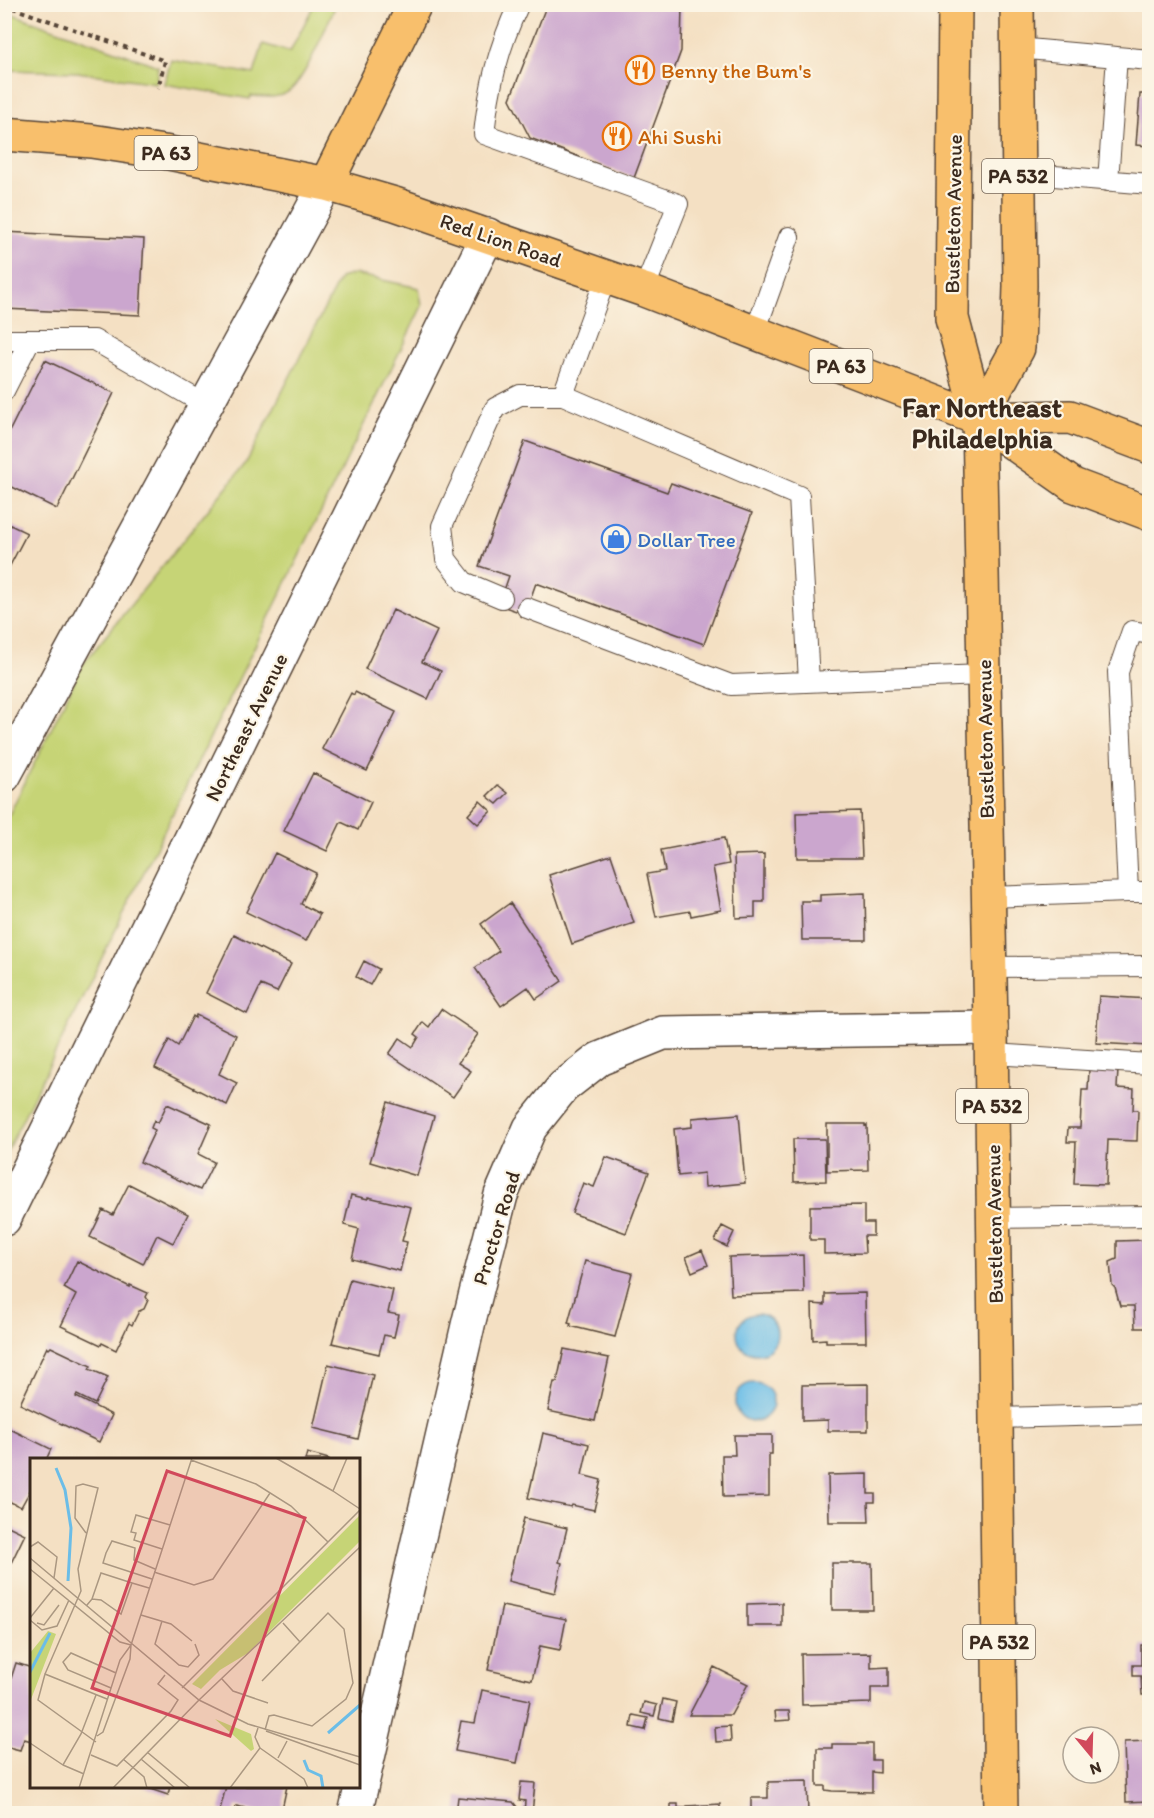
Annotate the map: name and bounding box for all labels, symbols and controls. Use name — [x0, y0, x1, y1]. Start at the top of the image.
restaurant icon: Benny the Bum's — [624, 54, 656, 86]
place label: Benny the Bum's — [661, 58, 812, 83]
restaurant icon: Ahi Sushi — [601, 120, 633, 152]
place label: Ahi Sushi — [638, 124, 722, 149]
street label: Bustleton Avenue — [939, 134, 967, 294]
road number: PA 63 — [134, 136, 198, 170]
road number: PA 532 — [982, 159, 1054, 193]
street label: Red Lion Road — [437, 208, 566, 273]
road number: PA 63 — [810, 349, 872, 383]
district label: Far Northeast Philadelphia — [902, 391, 1062, 455]
shop icon: Dollar Tree — [600, 523, 632, 555]
place label: Dollar Tree — [637, 527, 736, 552]
street label: Northeast Avenue — [199, 649, 293, 805]
street label: Bustleton Avenue — [971, 659, 999, 819]
road number: PA 532 — [956, 1089, 1028, 1123]
street label: Bustleton Avenue — [980, 1144, 1008, 1304]
street label: Proctor Road — [467, 1168, 525, 1288]
inset map — [30, 1458, 360, 1788]
road number: PA 532 — [963, 1625, 1035, 1659]
north arrow — [1061, 1725, 1121, 1785]
text: N — [1088, 1758, 1104, 1779]

